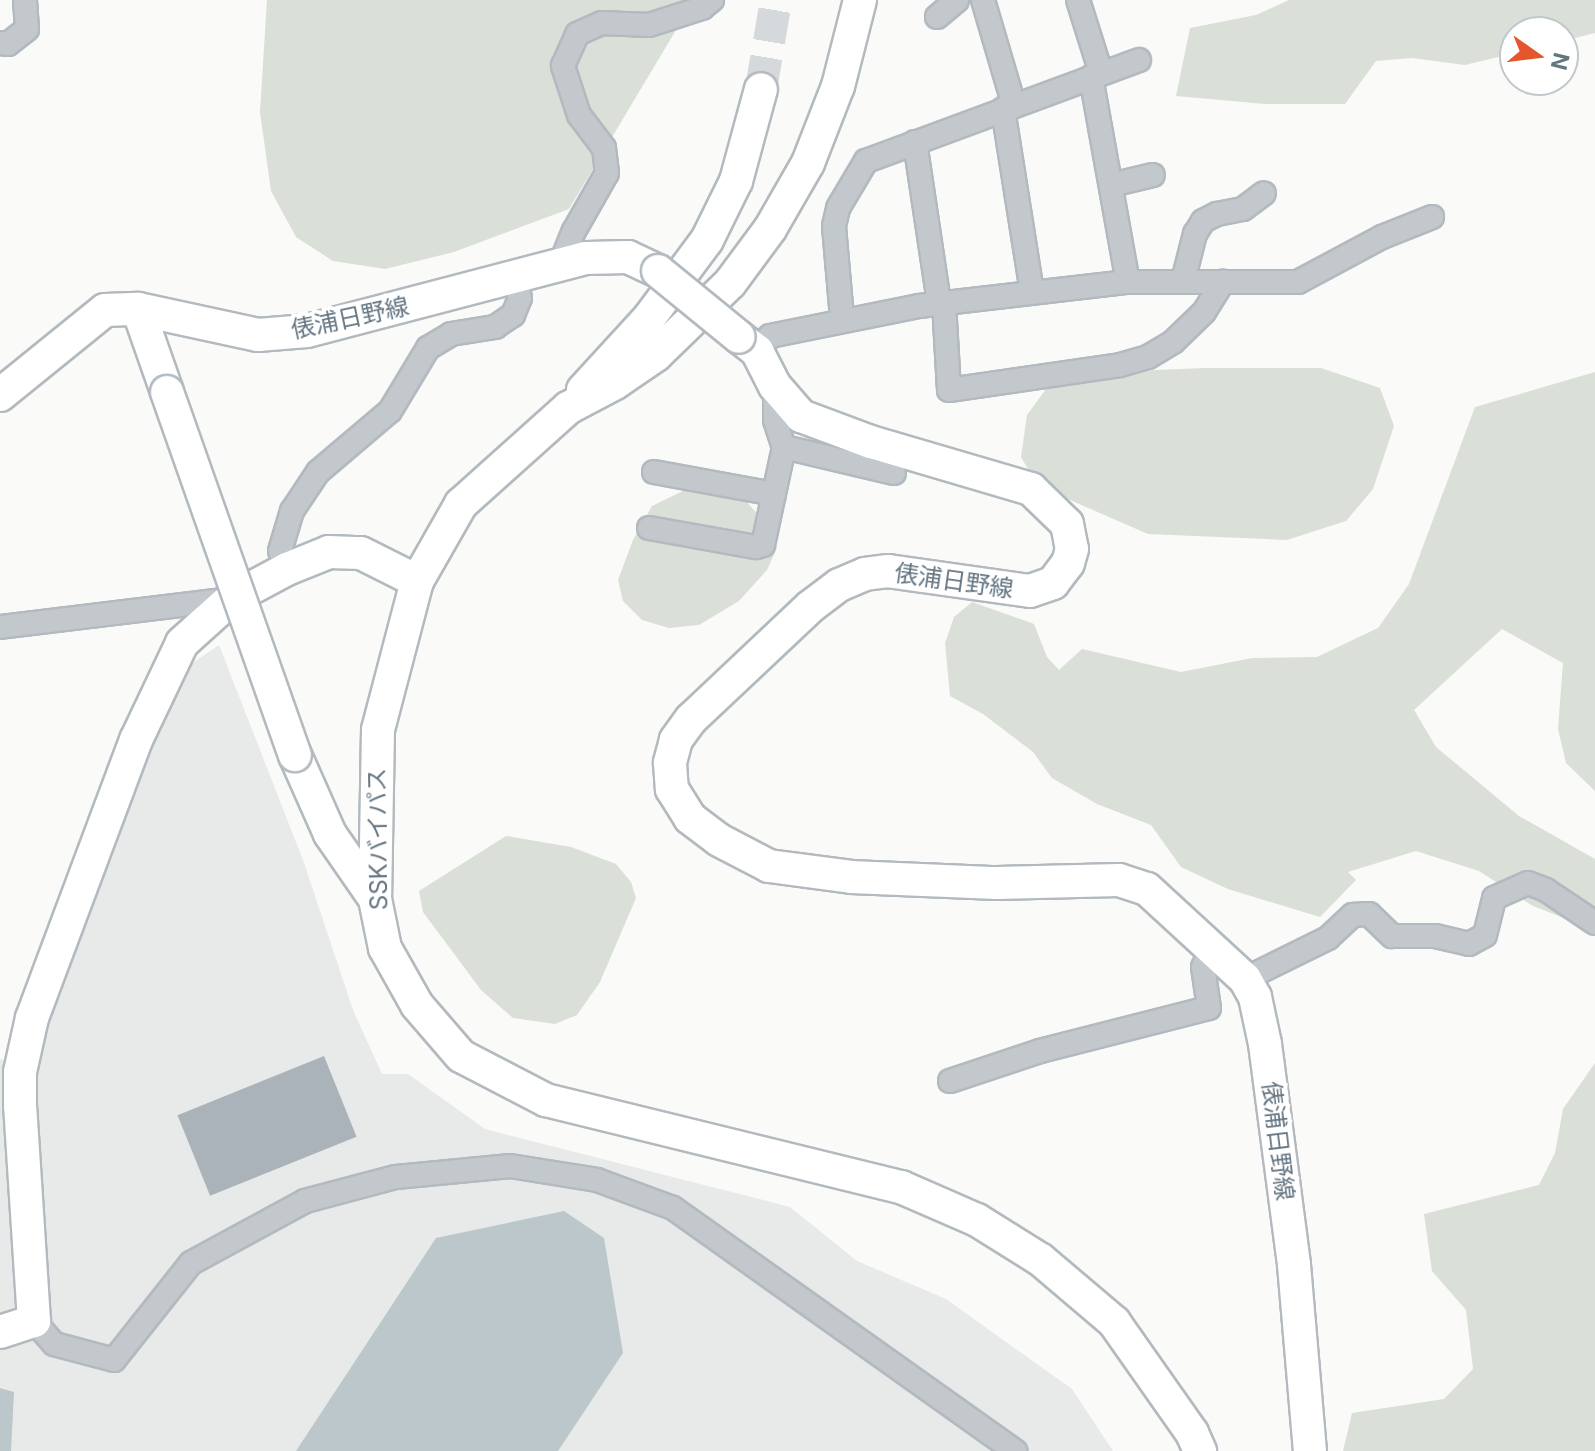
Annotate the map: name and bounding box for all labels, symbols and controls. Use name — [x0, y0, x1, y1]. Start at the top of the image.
north arrow — [1499, 16, 1579, 96]
text: N — [1546, 50, 1575, 73]
street label: 俵浦日野線 — [288, 291, 412, 345]
street label: 俵浦日野線 — [893, 558, 1015, 604]
street label: SSKバイパス — [362, 767, 394, 911]
street label: 俵浦日野線 — [1256, 1080, 1300, 1202]

